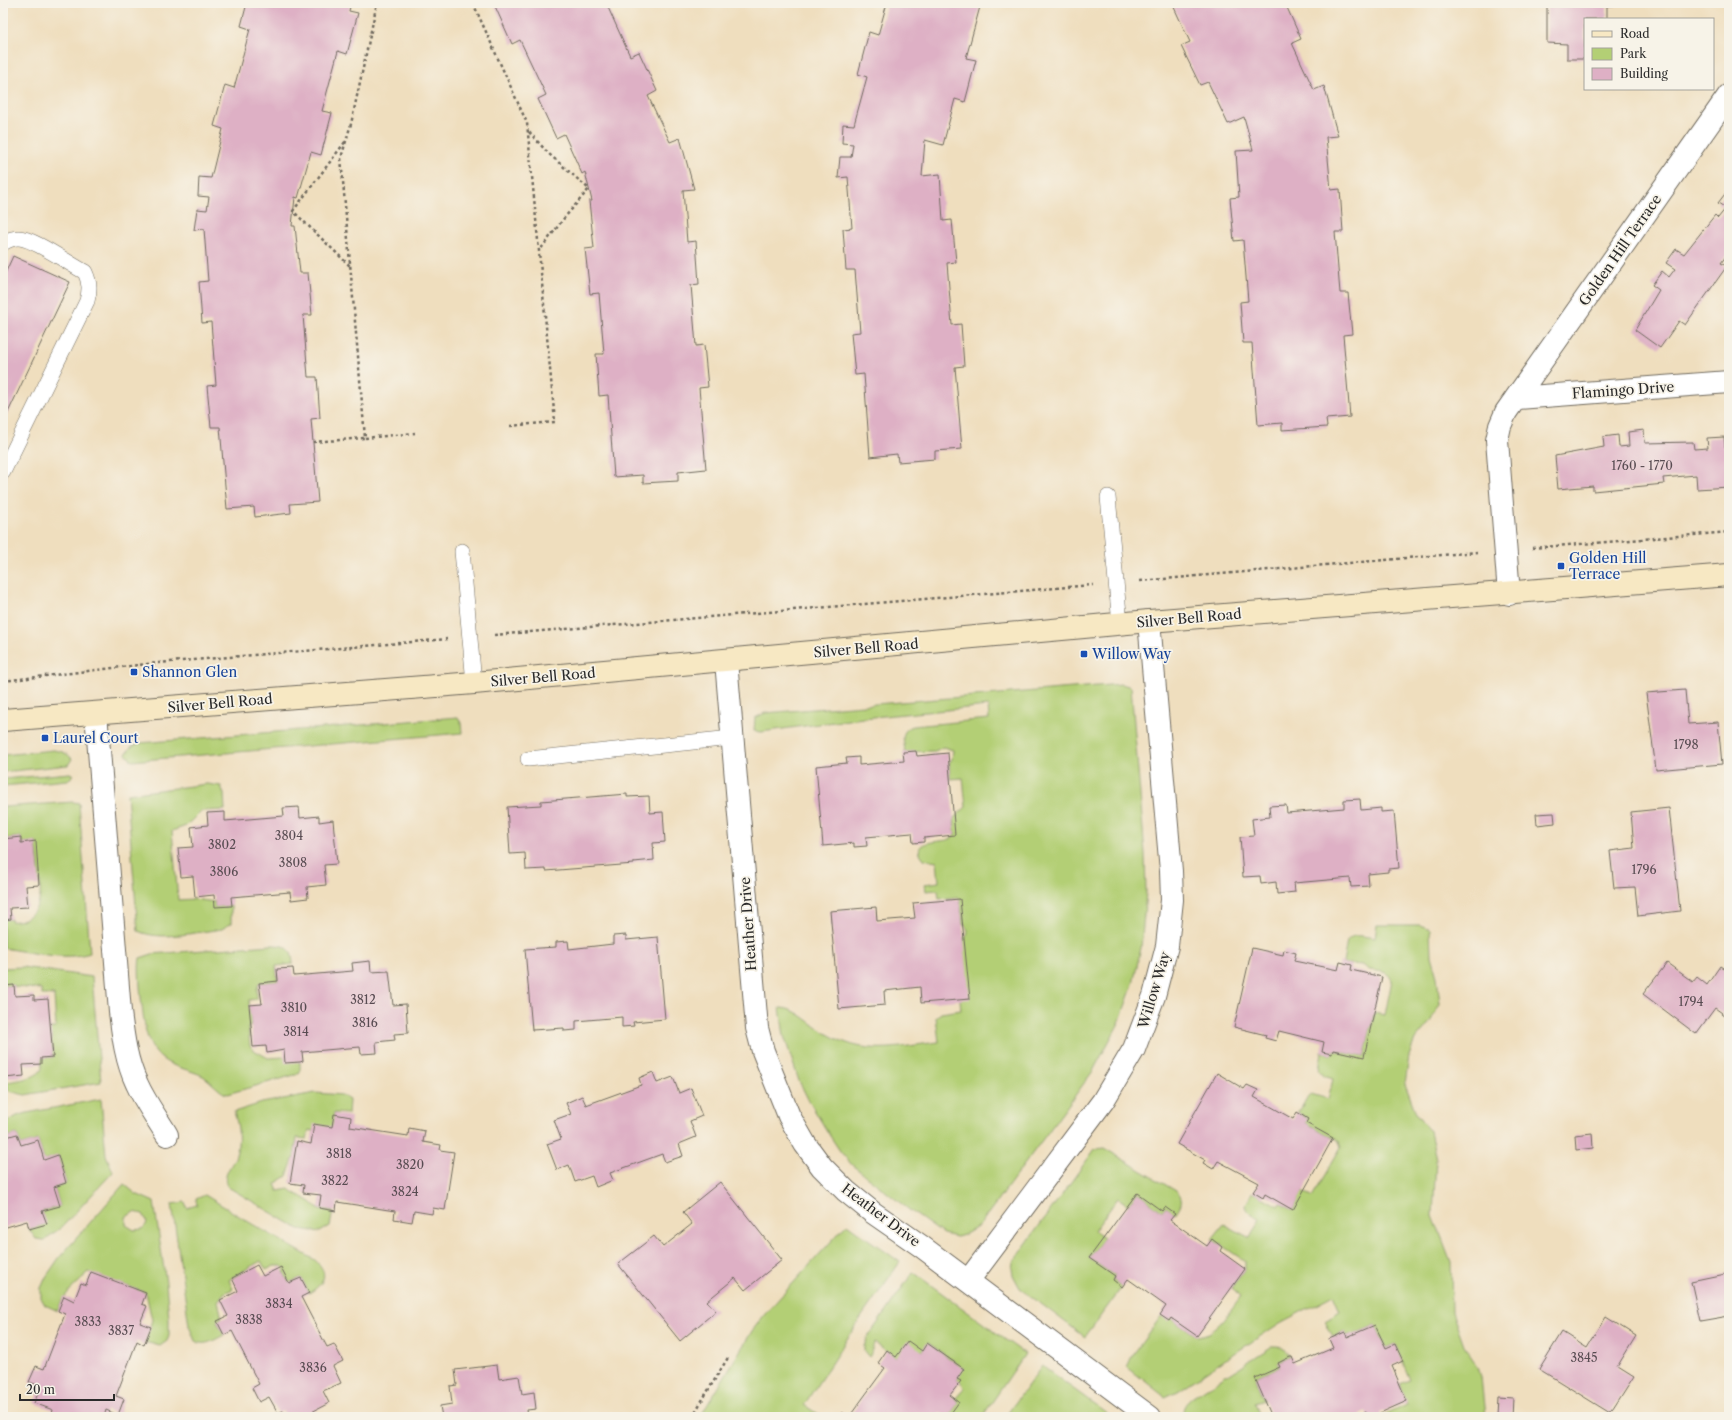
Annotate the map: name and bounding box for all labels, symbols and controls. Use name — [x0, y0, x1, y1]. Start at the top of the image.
legend — [1584, 18, 1714, 90]
text: Road — [1620, 26, 1650, 41]
text: Park — [1620, 46, 1647, 61]
text: Building — [1620, 66, 1668, 81]
street label: Golden Hill Terrace — [1575, 191, 1665, 309]
street label: Flamingo Drive — [1571, 377, 1675, 403]
house number: 1760 - 1770 — [1611, 458, 1673, 473]
place label: Golden Hill Terrace — [1569, 549, 1646, 583]
marker: Golden Hill Terrace — [1556, 561, 1566, 571]
street label: Silver Bell Road — [1136, 604, 1243, 632]
street label: Silver Bell Road — [813, 634, 920, 662]
place label: Willow Way — [1091, 645, 1172, 663]
marker: Willow Way — [1079, 649, 1089, 659]
place label: Shannon Glen — [142, 663, 237, 681]
street label: Silver Bell Road — [490, 663, 597, 691]
marker: Shannon Glen — [129, 667, 139, 677]
street label: Silver Bell Road — [167, 689, 274, 717]
place label: Laurel Court — [53, 729, 139, 747]
marker: Laurel Court — [40, 733, 50, 743]
house number: 1798 — [1673, 737, 1699, 752]
house number: 3804 — [275, 828, 303, 843]
house number: 3802 — [208, 837, 236, 852]
house number: 3808 — [279, 855, 307, 870]
house number: 1796 — [1631, 862, 1657, 877]
house number: 3806 — [210, 864, 238, 879]
street label: Heather Drive — [736, 876, 760, 972]
street label: Willow Way — [1134, 949, 1174, 1032]
house number: 3812 — [350, 992, 376, 1007]
house number: 1794 — [1679, 994, 1704, 1009]
house number: 3810 — [281, 1000, 307, 1015]
house number: 3816 — [352, 1015, 378, 1030]
house number: 3814 — [283, 1024, 309, 1039]
house number: 3818 — [326, 1146, 352, 1161]
house number: 3820 — [396, 1157, 424, 1172]
house number: 3822 — [321, 1173, 349, 1188]
street label: Heather Drive — [838, 1179, 924, 1251]
house number: 3824 — [391, 1184, 419, 1199]
house number: 3834 — [265, 1296, 293, 1311]
house number: 3838 — [235, 1312, 263, 1327]
house number: 3833 — [75, 1314, 101, 1329]
house number: 3837 — [108, 1323, 134, 1338]
house number: 3845 — [1570, 1350, 1598, 1365]
house number: 3836 — [299, 1360, 327, 1375]
scale bar — [20, 1376, 114, 1402]
text: 20 m — [26, 1382, 55, 1397]

